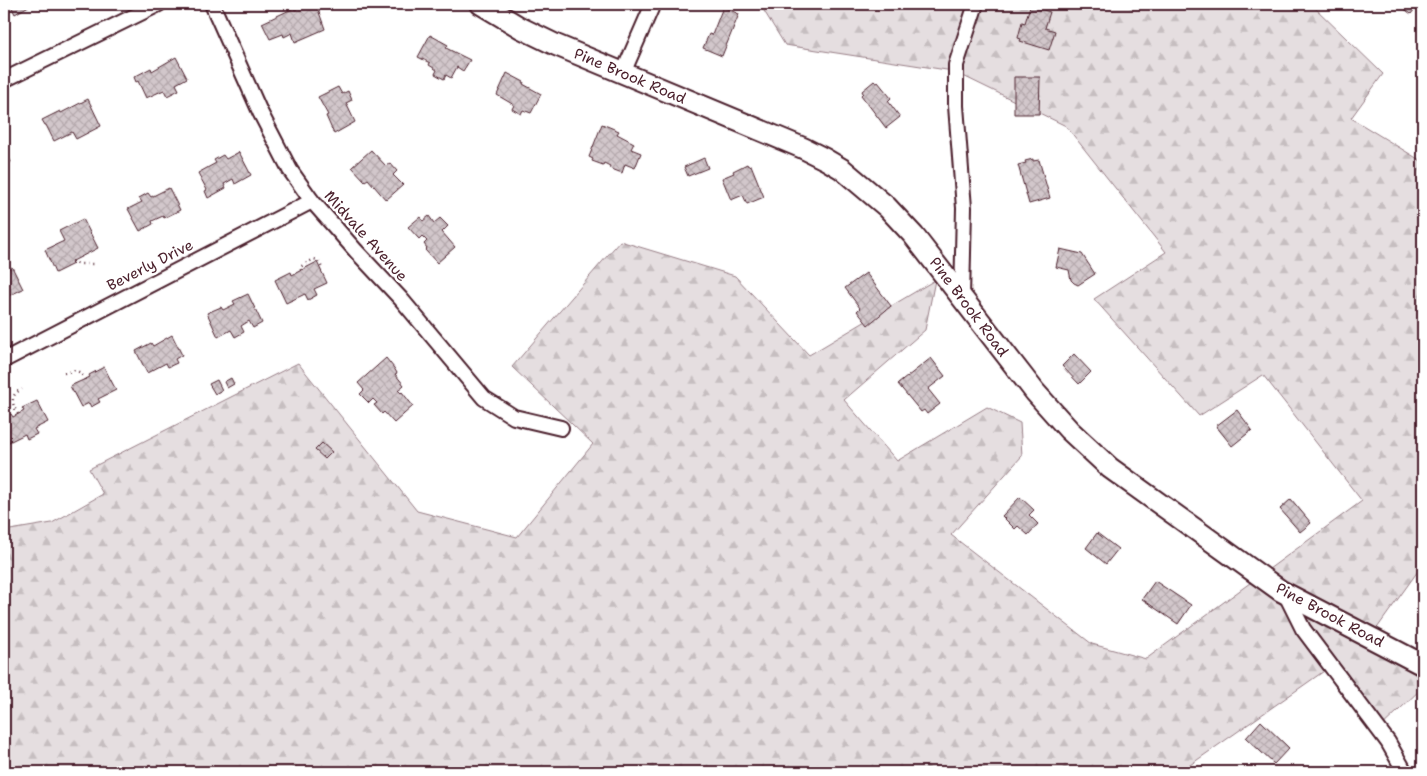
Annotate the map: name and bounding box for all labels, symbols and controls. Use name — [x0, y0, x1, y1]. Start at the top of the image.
street label: Pine Brook Road — [571, 43, 690, 109]
street label: Midvale Avenue — [320, 186, 412, 286]
street label: Beverly Drive — [103, 235, 197, 295]
street label: Pine Brook Road — [925, 253, 1013, 361]
street label: Pine Brook Road — [1272, 578, 1388, 652]

